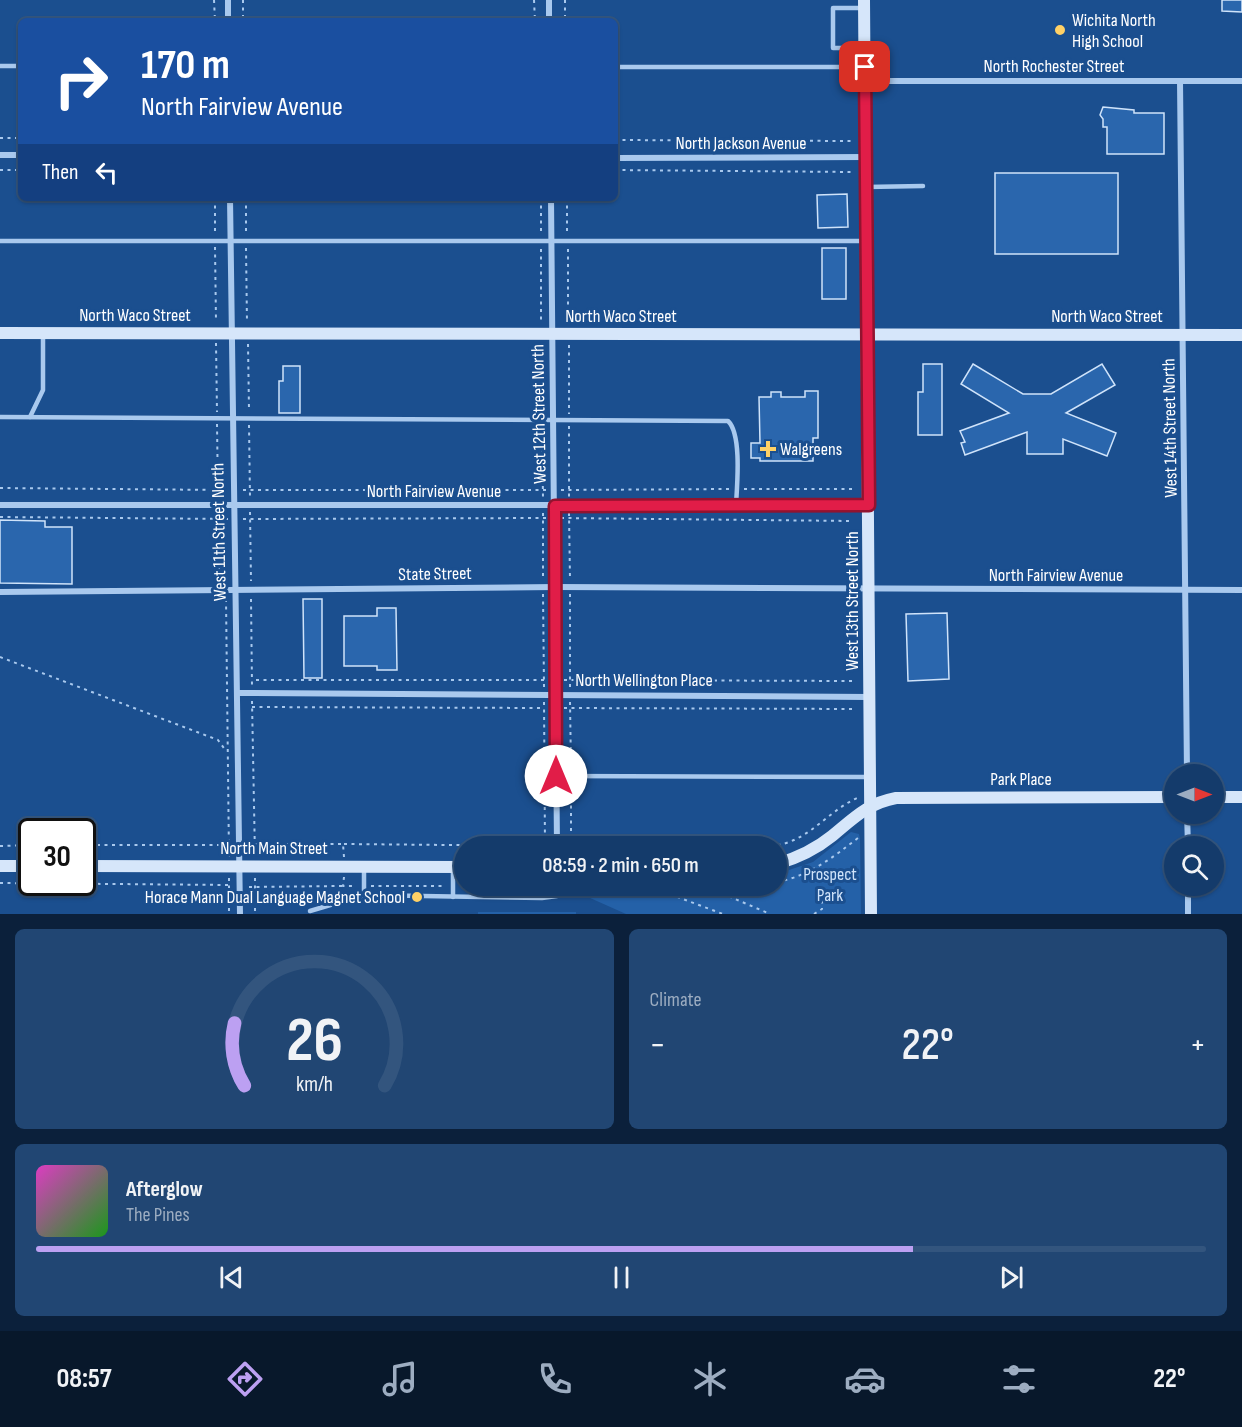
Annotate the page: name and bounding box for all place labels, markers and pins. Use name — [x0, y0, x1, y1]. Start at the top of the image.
place label: Wichita North High School — [1072, 10, 1156, 52]
marker: Wichita North High School — [1053, 23, 1067, 37]
pin — [839, 41, 890, 92]
place label: Walgreens — [780, 439, 842, 460]
marker: Walgreens — [761, 442, 775, 456]
place label: Horace Mann Dual Language Magnet School — [145, 887, 405, 908]
marker: Horace Mann Dual Language Magnet School — [410, 890, 424, 904]

